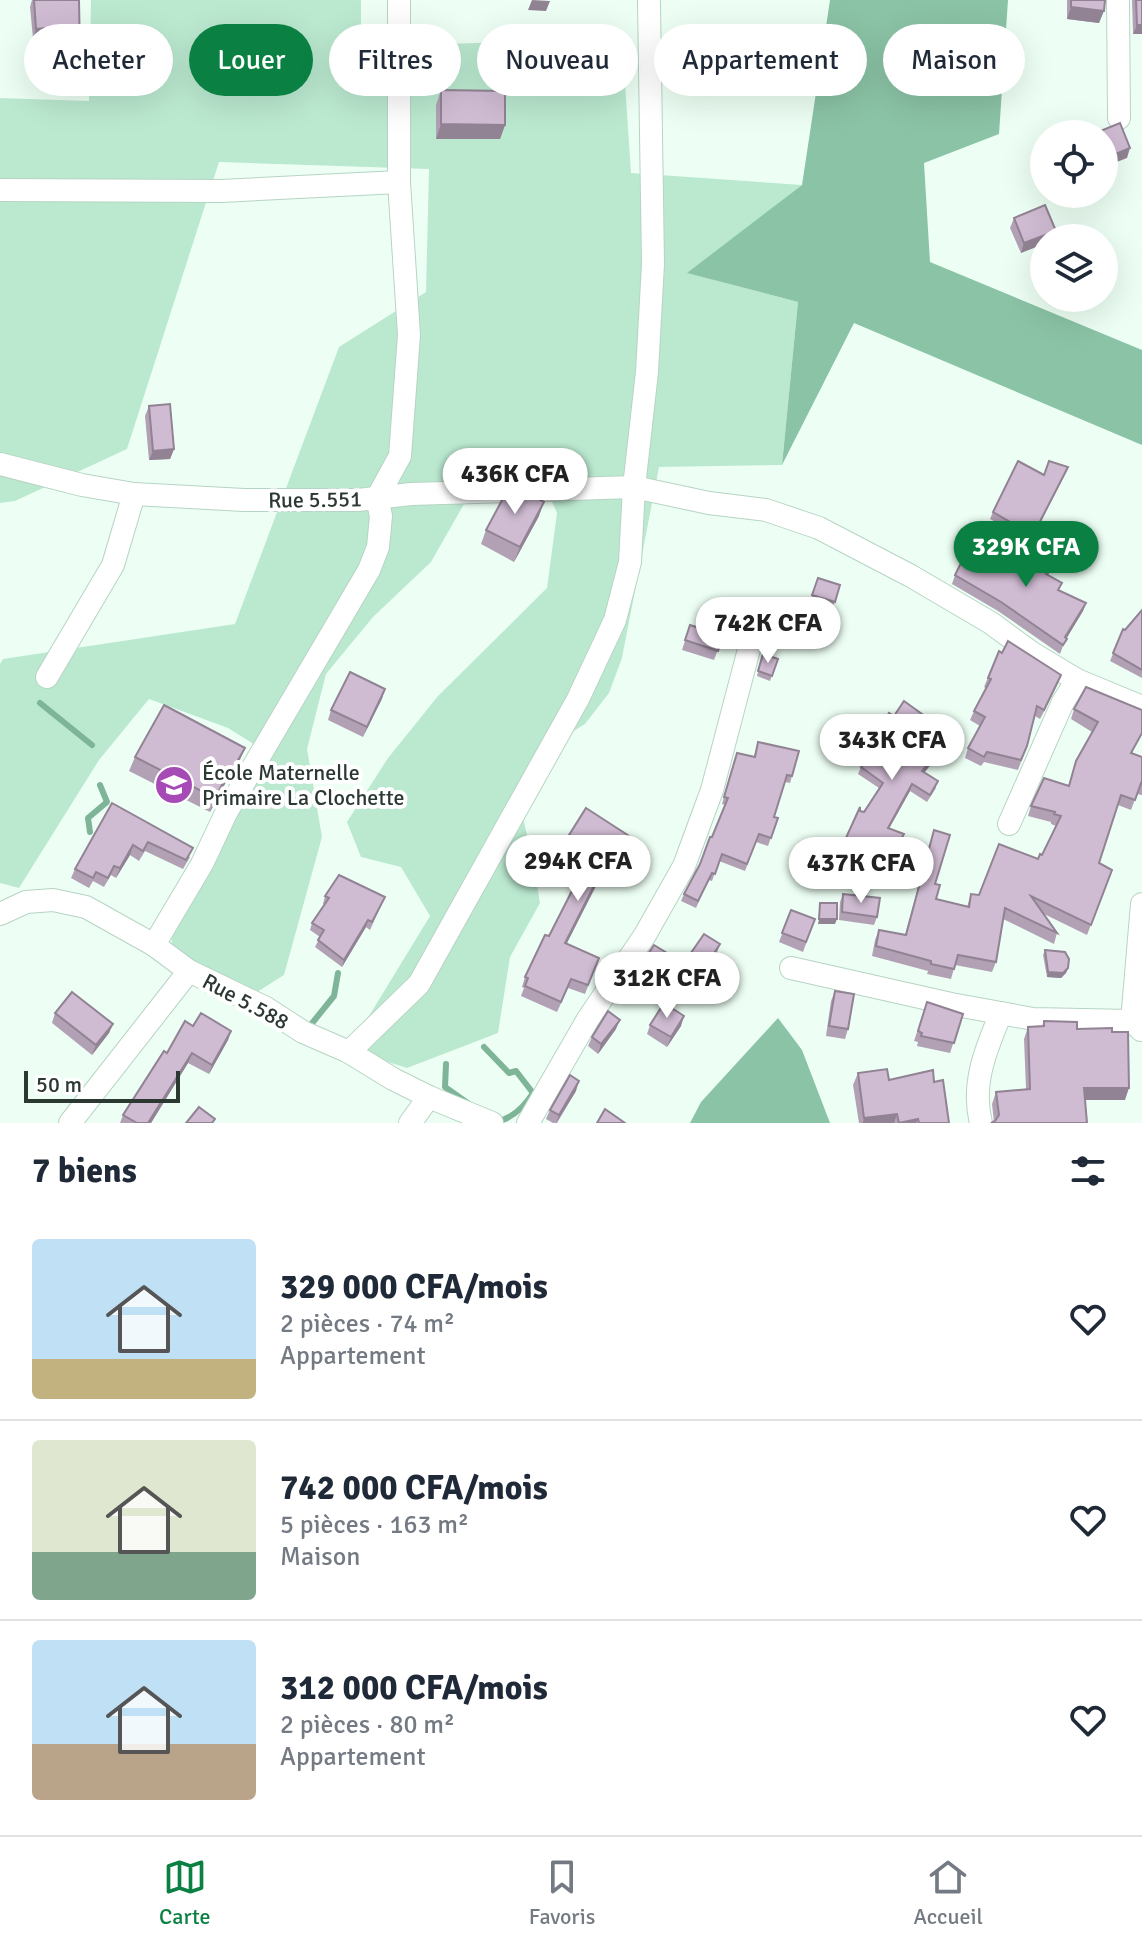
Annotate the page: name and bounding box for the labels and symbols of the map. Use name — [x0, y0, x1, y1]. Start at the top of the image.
pin: 436K CFA — [432, 448, 598, 516]
street label: Rue 5.551 — [268, 485, 362, 514]
pin: 329K CFA — [943, 521, 1109, 589]
pin: 742K CFA — [685, 597, 851, 665]
pin: 343K CFA — [809, 714, 975, 782]
place label: École Maternelle Primaire La Clochette — [202, 759, 405, 811]
school or university icon: École Maternelle Primaire La Clochette — [153, 764, 195, 806]
pin: 294K CFA — [495, 835, 661, 903]
pin: 437K CFA — [778, 837, 944, 905]
pin: 312K CFA — [584, 952, 750, 1020]
street label: Rue 5.588 — [198, 967, 294, 1035]
scale bar — [24, 1067, 180, 1103]

